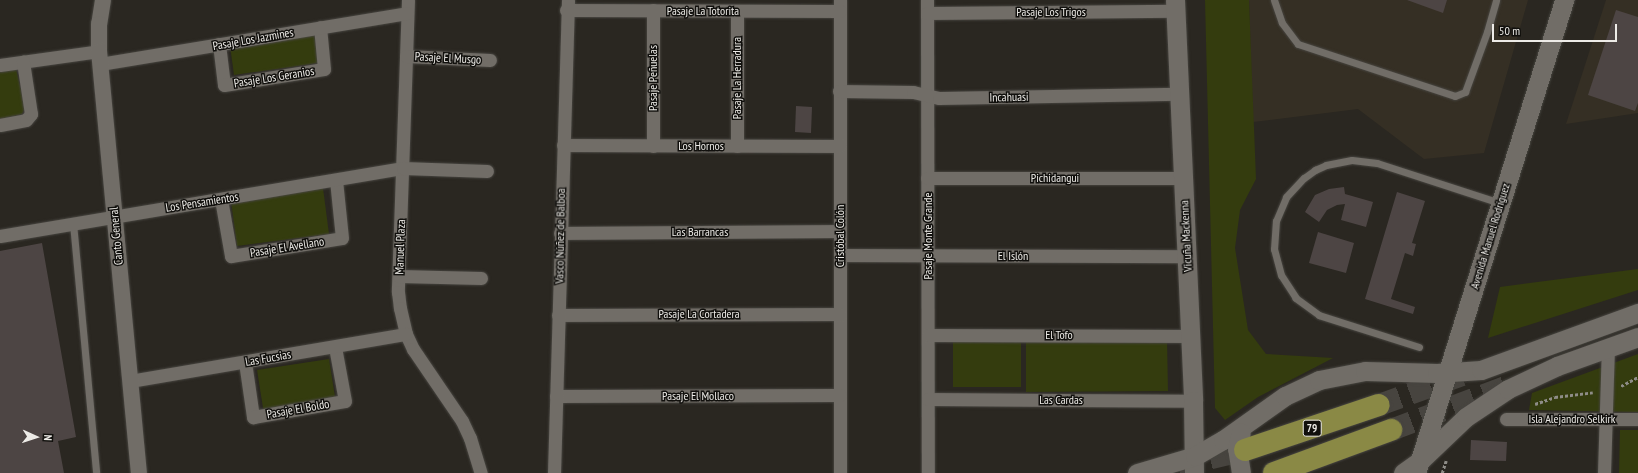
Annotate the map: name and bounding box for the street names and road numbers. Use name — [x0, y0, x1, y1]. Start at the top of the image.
street label: Pasaje La Totorita — [667, 4, 739, 18]
street label: Pasaje Los Trigos — [1016, 5, 1086, 19]
street label: Pasaje Los Jazmines — [211, 25, 295, 53]
street label: Pasaje La Herradura — [730, 37, 744, 119]
street label: Pasaje Peñuelas — [646, 45, 660, 111]
street label: Pasaje El Musgo — [414, 49, 482, 67]
street label: Pasaje Los Geranios — [233, 64, 315, 90]
street label: Incahuasi — [989, 89, 1029, 105]
street label: Los Hornos — [678, 139, 724, 153]
street label: Pichidangui — [1031, 171, 1079, 185]
street label: Avenida Manuel Rodríguez — [1467, 181, 1513, 291]
street label: Vasco Núñez de Balboa — [552, 188, 568, 284]
street label: Los Pensamientos — [165, 189, 239, 215]
street label: Pasaje Monte Grande — [921, 192, 935, 280]
street label: Vicuña Mackenna — [1177, 200, 1195, 272]
street label: Cristóbal Colón — [833, 205, 847, 267]
street label: Canto General — [106, 206, 126, 266]
street label: Manuel Plaza — [392, 219, 408, 275]
street label: Las Barrancas — [672, 225, 728, 239]
street label: Pasaje El Avellano — [249, 234, 325, 260]
street label: El Islón — [998, 249, 1028, 263]
street label: Pasaje La Cortadera — [658, 307, 740, 321]
street label: El Tofo — [1045, 328, 1073, 342]
street label: Las Fucsias — [244, 347, 292, 369]
street label: Pasaje El Mollaco — [662, 389, 734, 403]
street label: Las Cardas — [1039, 393, 1083, 407]
street label: Pasaje El Boldo — [266, 396, 330, 422]
street label: Isla Alejandro Selkirk — [1528, 412, 1616, 426]
road number: 79 — [1302, 419, 1322, 437]

